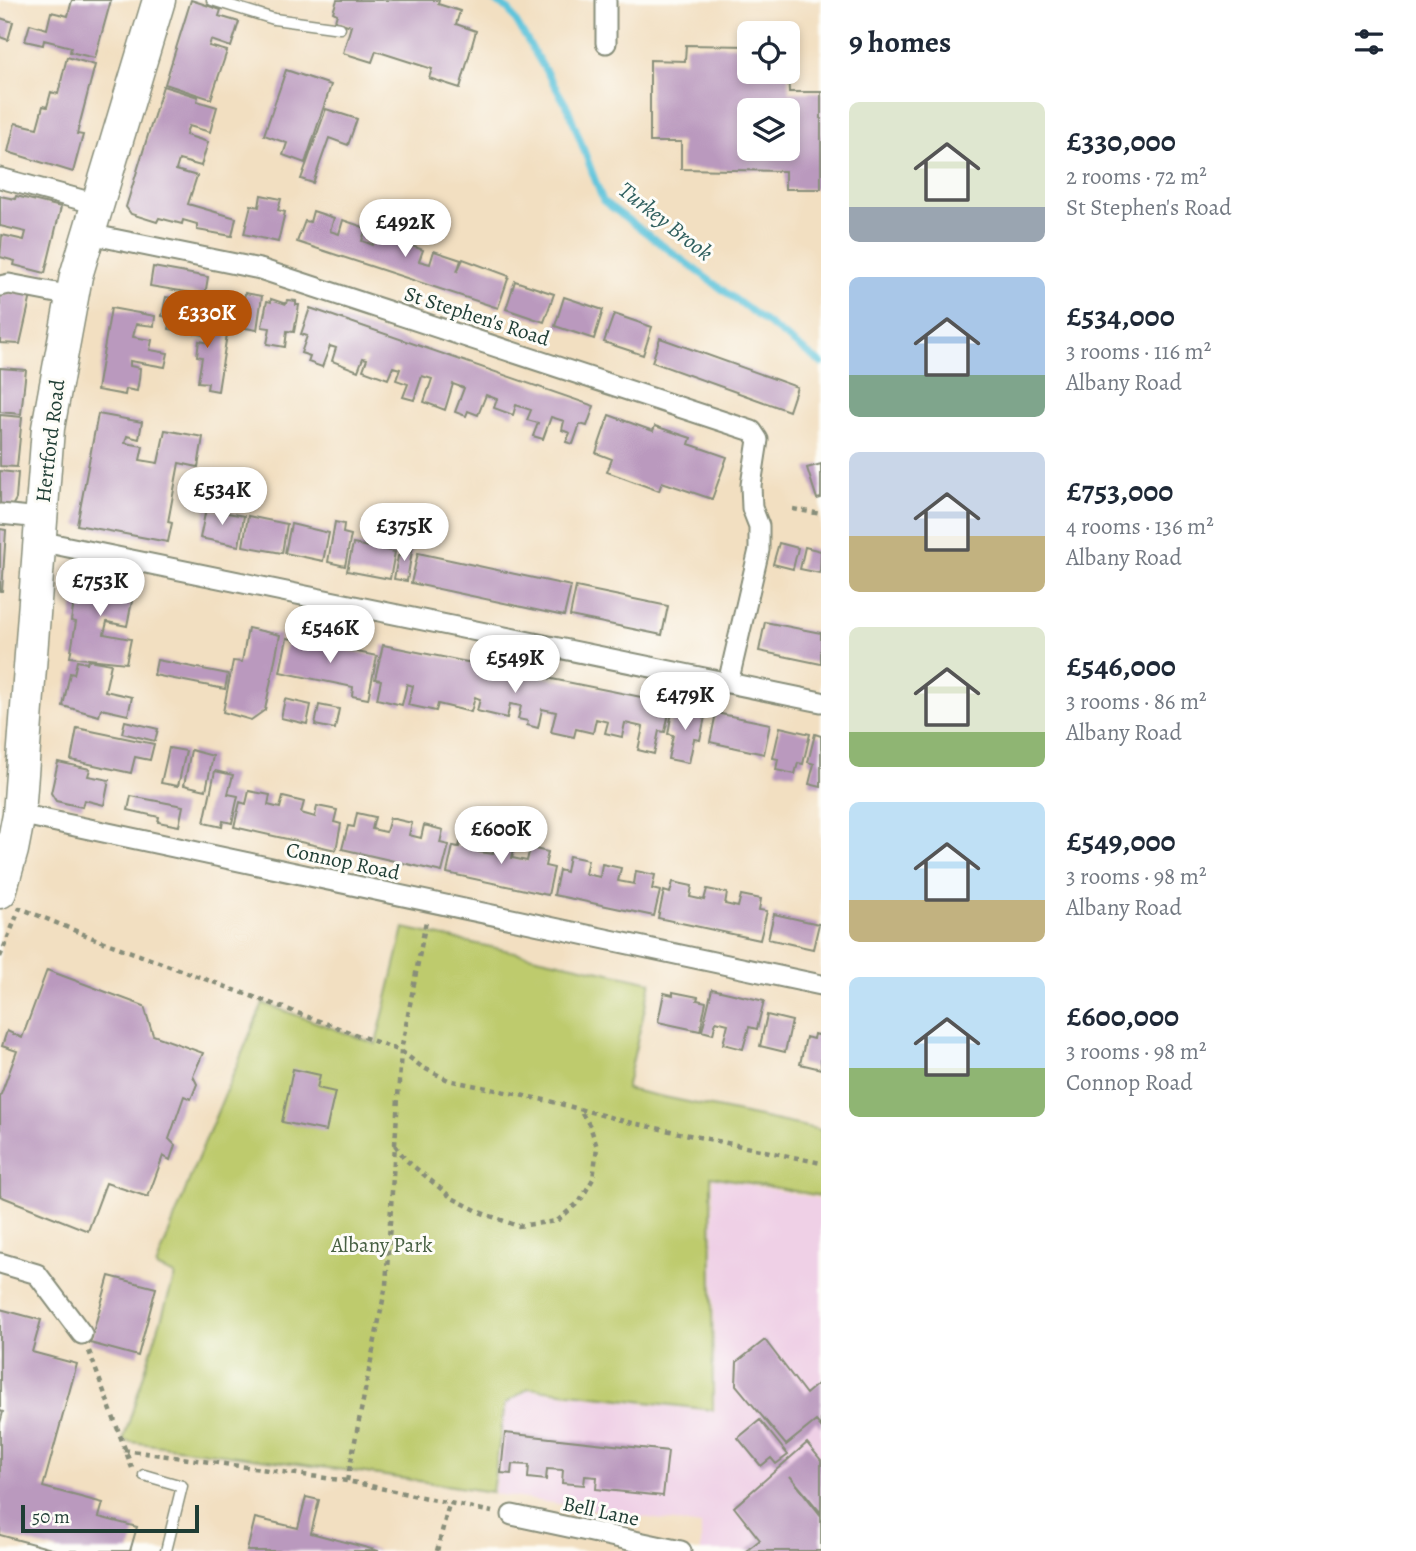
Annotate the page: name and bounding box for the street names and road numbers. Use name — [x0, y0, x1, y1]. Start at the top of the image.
street label: St Stephen's Road — [401, 279, 554, 353]
street label: Hertford Road — [29, 377, 72, 504]
street label: Connop Road — [284, 835, 403, 887]
street label: Bell Lane — [560, 1489, 642, 1533]

